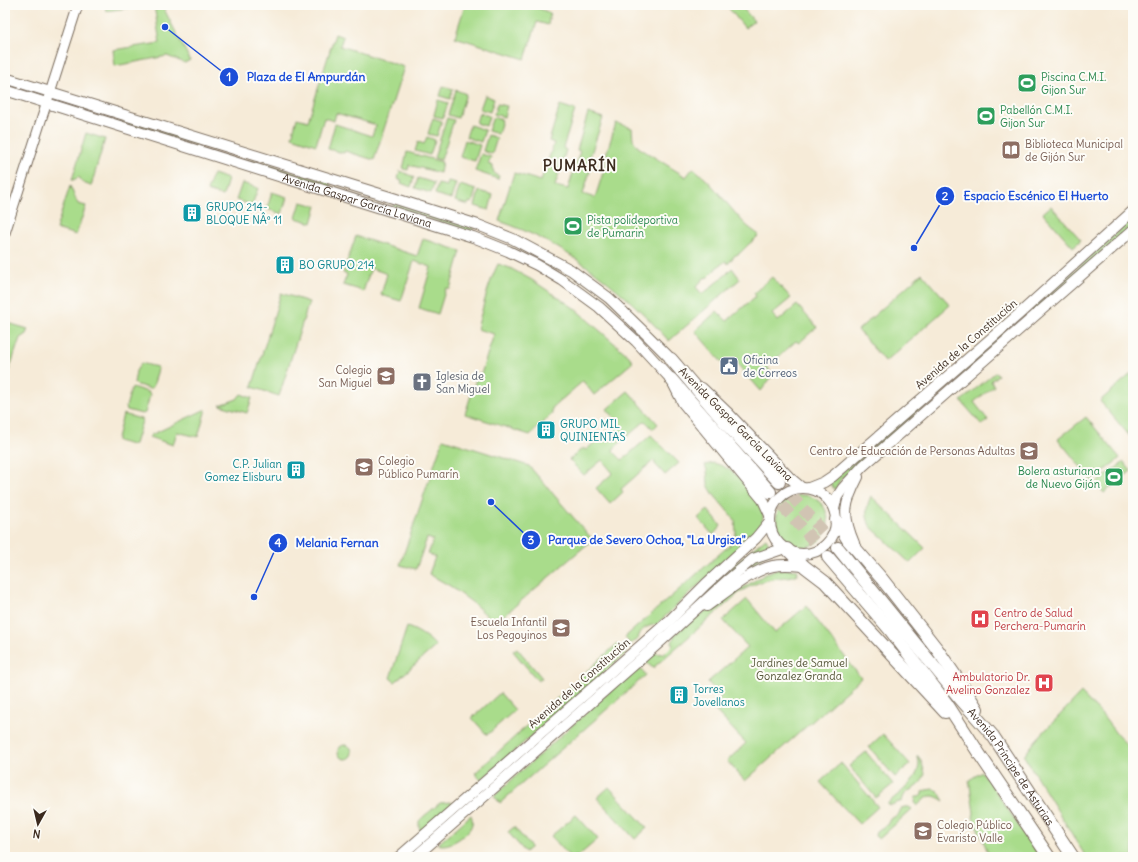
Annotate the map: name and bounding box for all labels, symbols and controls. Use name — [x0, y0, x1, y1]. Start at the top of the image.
callout: Plaza de El Ampurdán — [219, 65, 374, 89]
text: 1 — [227, 69, 231, 84]
text: Plaza de El Ampurdán — [247, 69, 365, 85]
place label: Piscina C.M.I. Gijon Sur — [1041, 70, 1106, 97]
sports icon: Piscina C.M.I. Gijon Sur — [1016, 72, 1038, 94]
place label: Pabellón C.M.I. Gijon Sur — [1000, 103, 1073, 130]
sports icon: Pabellón C.M.I. Gijon Sur — [975, 105, 997, 127]
place label: Biblioteca Municipal de Gijón Sur — [1025, 137, 1123, 164]
library icon: Biblioteca Municipal de Gijón Sur — [1000, 139, 1022, 161]
district label: PUMARÍN — [543, 155, 617, 175]
street label: Avenida Gaspar García Laviana — [281, 171, 434, 231]
callout: Espacio Escénico El Huerto — [935, 184, 1116, 208]
text: 2 — [942, 188, 949, 203]
text: Espacio Escénico El Huerto — [964, 188, 1109, 204]
place label: GRUPO 214- BLOQUE NÂº 11 — [206, 200, 282, 227]
building icon: GRUPO 214- BLOQUE NÂº 11 — [181, 202, 203, 224]
place label: Pista polideportiva de Pumarin — [587, 213, 678, 240]
sports icon: Pista polideportiva de Pumarin — [562, 215, 584, 237]
building icon: BO GRUPO 214 — [274, 254, 296, 276]
place label: BO GRUPO 214 — [299, 258, 374, 272]
street label: Avenida de la Constitución — [912, 296, 1020, 392]
place label: Oficina de Correos — [743, 353, 797, 380]
public building icon: Oficina de Correos — [718, 355, 740, 377]
place label: Colegio San Miguel — [318, 363, 372, 390]
street label: Avenida Gaspar García Laviana — [676, 364, 796, 484]
school or university icon: Colegio San Miguel — [375, 365, 397, 387]
place label: Iglesia de San Miguel — [436, 369, 490, 396]
church icon: Iglesia de San Miguel — [411, 371, 433, 393]
place label: GRUPO MIL QUINIENTAS — [560, 417, 626, 444]
building icon: GRUPO MIL QUINIENTAS — [535, 419, 557, 441]
school or university icon: Centro de Educación de Personas Adultas — [1018, 440, 1040, 462]
place label: Centro de Educación de Personas Adultas — [809, 444, 1015, 458]
place label: Colegio Público Pumarín — [378, 454, 459, 481]
school or university icon: Colegio Público Pumarín — [353, 456, 375, 478]
place label: C.P. Julian Gomez Elisburu — [205, 457, 283, 484]
building icon: C.P. Julian Gomez Elisburu — [285, 459, 307, 481]
place label: Bolera asturiana de Nuevo Gijón — [1018, 464, 1100, 491]
sports icon: Bolera asturiana de Nuevo Gijón — [1103, 466, 1125, 488]
callout: Parque de Severo Ochoa, "La Urgisa" — [521, 528, 754, 552]
callout: Melania Fernan — [268, 531, 387, 555]
text: 3 — [528, 532, 535, 547]
text: Parque de Severo Ochoa, "La Urgisa" — [548, 532, 746, 548]
text: 4 — [275, 535, 282, 550]
text: Melania Fernan — [295, 535, 379, 550]
place label: Centro de Salud Perchera-Pumarín — [994, 606, 1086, 633]
hospital icon: Centro de Salud Perchera-Pumarín — [969, 608, 991, 630]
place label: Escuela Infantil Los Pegoyinos — [471, 615, 547, 642]
school or university icon: Escuela Infantil Los Pegoyinos — [550, 617, 572, 639]
street label: Avenida de la Constitución — [525, 635, 633, 731]
park label: Jardines de Samuel Gonzalez Granda — [751, 656, 847, 683]
place label: Ambulatorio Dr. Avelino Gonzalez — [946, 670, 1030, 697]
hospital icon: Ambulatorio Dr. Avelino Gonzalez — [1033, 672, 1055, 694]
place label: Torres Jovellanos — [693, 682, 745, 709]
building icon: Torres Jovellanos — [668, 684, 690, 706]
street label: Avenida Príncipe de Asturias — [965, 705, 1057, 828]
north arrow — [18, 804, 58, 844]
place label: Colegio Público Evaristo Valle — [937, 818, 1012, 845]
school or university icon: Colegio Público Evaristo Valle — [912, 820, 934, 842]
text: N — [32, 826, 41, 841]

